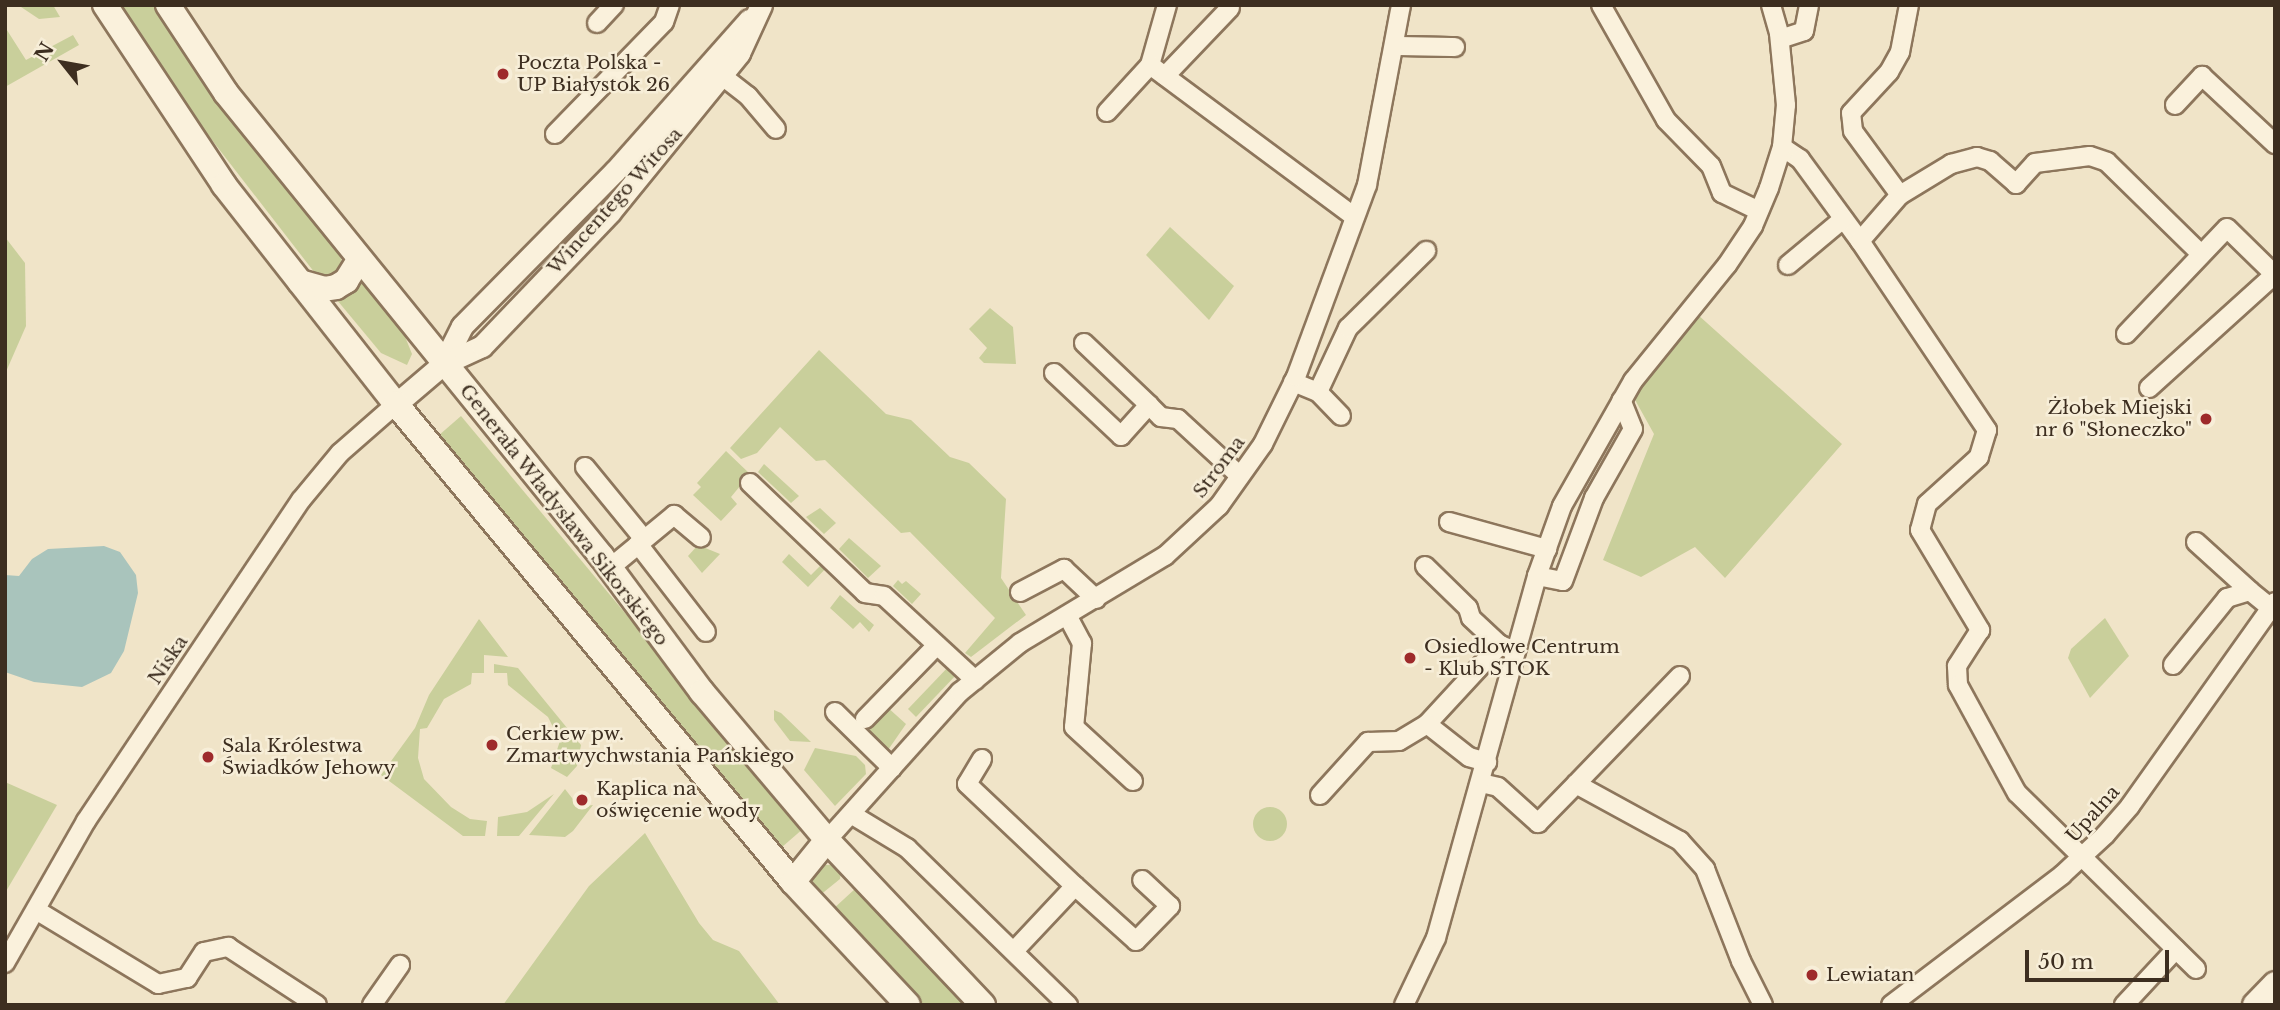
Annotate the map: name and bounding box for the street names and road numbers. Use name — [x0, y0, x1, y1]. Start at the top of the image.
street label: Wincentego Witosa — [543, 123, 687, 279]
street label: Generała Władysława Sikorskiego — [454, 379, 674, 651]
street label: Stroma — [1188, 432, 1250, 502]
street label: Niska — [143, 631, 193, 689]
street label: Upalna — [2061, 781, 2125, 847]

